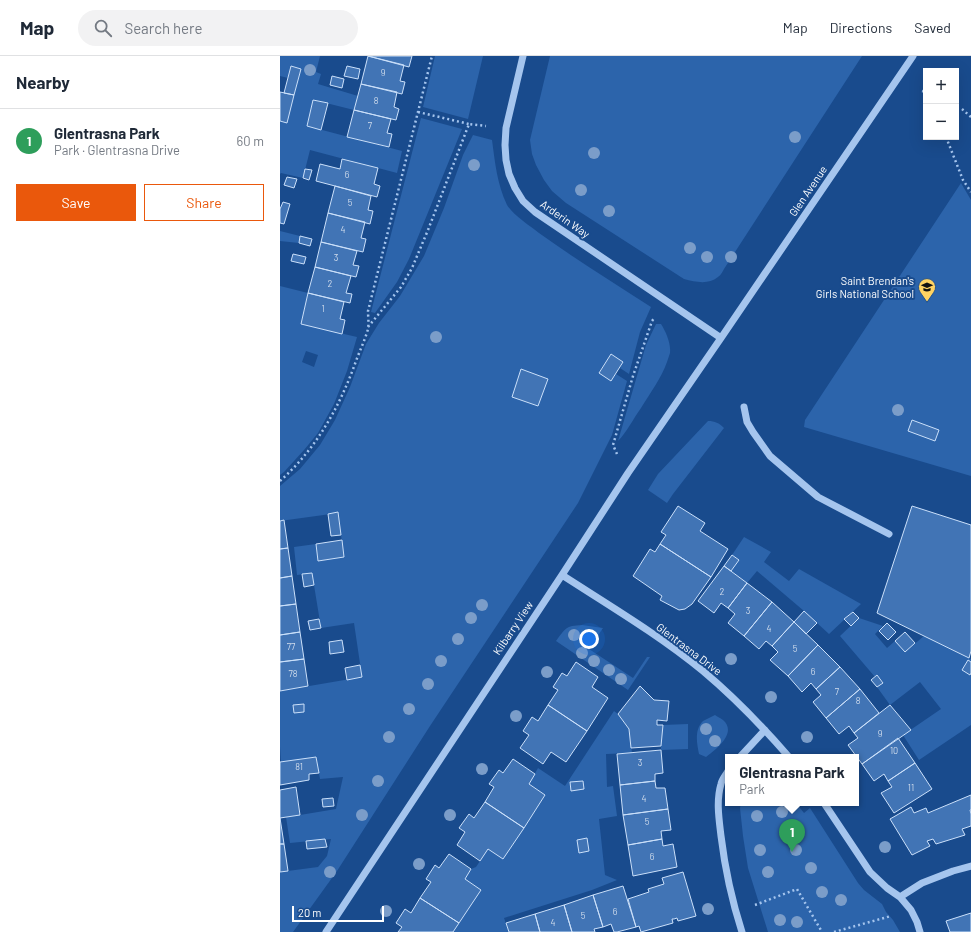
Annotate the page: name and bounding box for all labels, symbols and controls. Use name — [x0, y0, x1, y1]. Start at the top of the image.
search box — [78, 10, 358, 46]
text: Map — [20, 16, 54, 39]
icon: search — [92, 17, 114, 39]
text: Search here — [124, 19, 202, 37]
text: Map — [783, 19, 808, 36]
text: Directions — [830, 19, 892, 36]
text: Saved — [914, 19, 951, 36]
house number: 9 — [381, 67, 386, 78]
map controls — [923, 68, 959, 140]
button: + — [923, 68, 959, 104]
text: Nearby — [16, 72, 70, 92]
house number: 8 — [374, 95, 379, 106]
button: − — [923, 104, 959, 140]
house number: 7 — [368, 120, 373, 131]
text: Glentrasna Park — [54, 124, 160, 142]
text: 1 — [27, 133, 31, 149]
text: 60 m — [237, 133, 264, 149]
text: Park · Glentrasna Drive — [54, 142, 180, 158]
street label: Glen Avenue — [786, 163, 829, 218]
house number: 6 — [345, 169, 350, 180]
button: Save — [16, 184, 136, 221]
button: Share — [144, 184, 264, 221]
house number: 5 — [348, 197, 353, 208]
street label: Arderin Way — [538, 197, 592, 240]
house number: 4 — [341, 224, 346, 235]
house number: 3 — [334, 252, 339, 263]
place label: Saint Brendan's Girls National School — [816, 274, 914, 300]
school or university icon: Saint Brendan's Girls National School — [917, 277, 937, 302]
house number: 2 — [328, 278, 333, 289]
house number: 1 — [321, 303, 325, 314]
house number: 2 — [720, 586, 725, 597]
street label: Kilbarry View — [490, 598, 535, 657]
house number: 3 — [746, 605, 751, 616]
street label: Glentrasna Drive — [654, 620, 725, 677]
house number: 4 — [767, 623, 772, 634]
your location — [579, 629, 599, 649]
house number: 77 — [287, 641, 296, 652]
house number: 5 — [793, 643, 798, 654]
house number: 6 — [811, 666, 816, 677]
house number: 78 — [289, 668, 298, 679]
house number: 7 — [835, 686, 840, 697]
house number: 8 — [856, 695, 861, 706]
house number: 9 — [878, 728, 883, 739]
house number: 10 — [890, 745, 898, 756]
popup — [725, 754, 859, 806]
house number: 3 — [638, 757, 643, 768]
house number: 81 — [295, 761, 303, 772]
text: Glentrasna Park — [739, 763, 845, 781]
text: Park — [739, 781, 765, 797]
house number: 11 — [908, 782, 914, 793]
house number: 4 — [642, 793, 647, 804]
house number: 5 — [645, 816, 650, 827]
pin: 1 — [779, 819, 805, 852]
house number: 6 — [650, 851, 655, 862]
scale bar — [292, 904, 384, 923]
text: 20 m — [298, 906, 321, 919]
house number: 6 — [613, 906, 618, 917]
house number: 5 — [581, 910, 586, 921]
house number: 4 — [551, 917, 556, 928]

